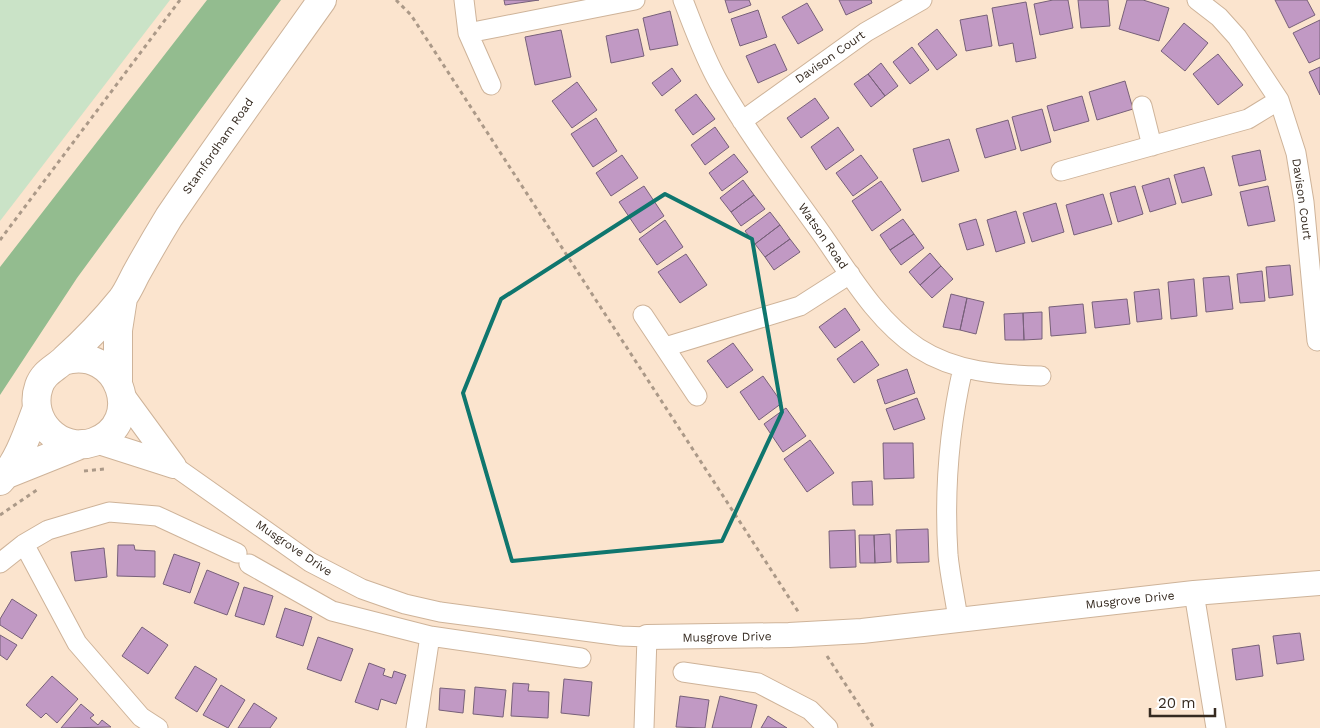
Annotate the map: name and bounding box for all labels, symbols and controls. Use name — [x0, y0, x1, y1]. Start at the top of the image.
street label: Davison Court — [792, 28, 868, 86]
street label: Stamfordham Road — [180, 95, 256, 197]
street label: Davison Court — [1289, 157, 1315, 241]
street label: Watson Road — [795, 200, 851, 272]
street label: Musgrove Drive — [253, 517, 335, 579]
street label: Musgrove Drive — [1085, 588, 1175, 612]
street label: Musgrove Drive — [682, 629, 772, 645]
scale bar — [1150, 686, 1215, 718]
text: 20 m — [1158, 694, 1196, 712]

